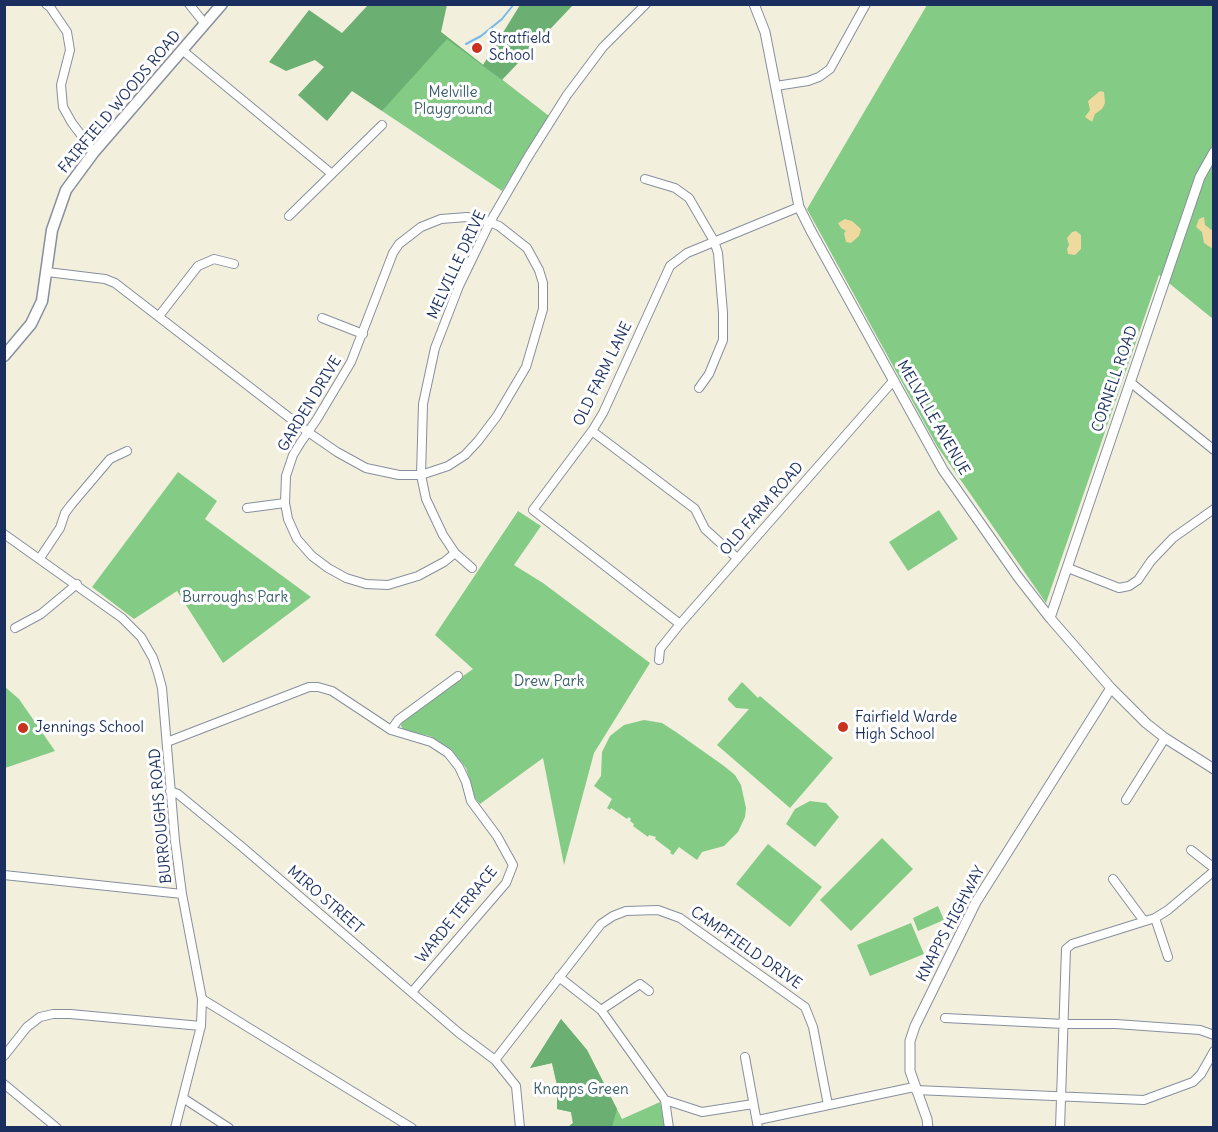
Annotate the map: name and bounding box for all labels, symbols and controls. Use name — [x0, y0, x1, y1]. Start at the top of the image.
street label: FAIRFIELD WOODS ROAD — [55, 27, 185, 177]
place label: Stratfield School — [489, 30, 550, 65]
marker: Stratfield School — [470, 41, 484, 55]
park label: Melville Playground — [414, 84, 492, 119]
street label: MELVILLE DRIVE — [424, 208, 490, 322]
street label: OLD FARM LANE — [570, 319, 636, 429]
street label: CORNELL ROAD — [1088, 324, 1142, 434]
street label: GARDEN DRIVE — [274, 353, 346, 455]
street label: MELVILLE AVENUE — [893, 357, 973, 479]
street label: OLD FARM ROAD — [716, 459, 808, 559]
park label: Burroughs Park — [182, 589, 288, 607]
park label: Drew Park — [514, 673, 584, 691]
place label: Fairfield Warde High School — [855, 709, 957, 744]
place label: Jennings School — [35, 719, 144, 737]
marker: Fairfield Warde High School — [836, 720, 850, 734]
marker: Jennings School — [16, 721, 30, 735]
street label: BURROUGHS ROAD — [146, 748, 176, 884]
street label: MIRO STREET — [283, 862, 367, 938]
street label: WARDE TERRACE — [412, 863, 502, 967]
street label: KNAPPS HIGHWAY — [913, 863, 989, 985]
street label: CAMPFIELD DRIVE — [687, 903, 805, 993]
park label: Knapps Green — [533, 1081, 629, 1099]

